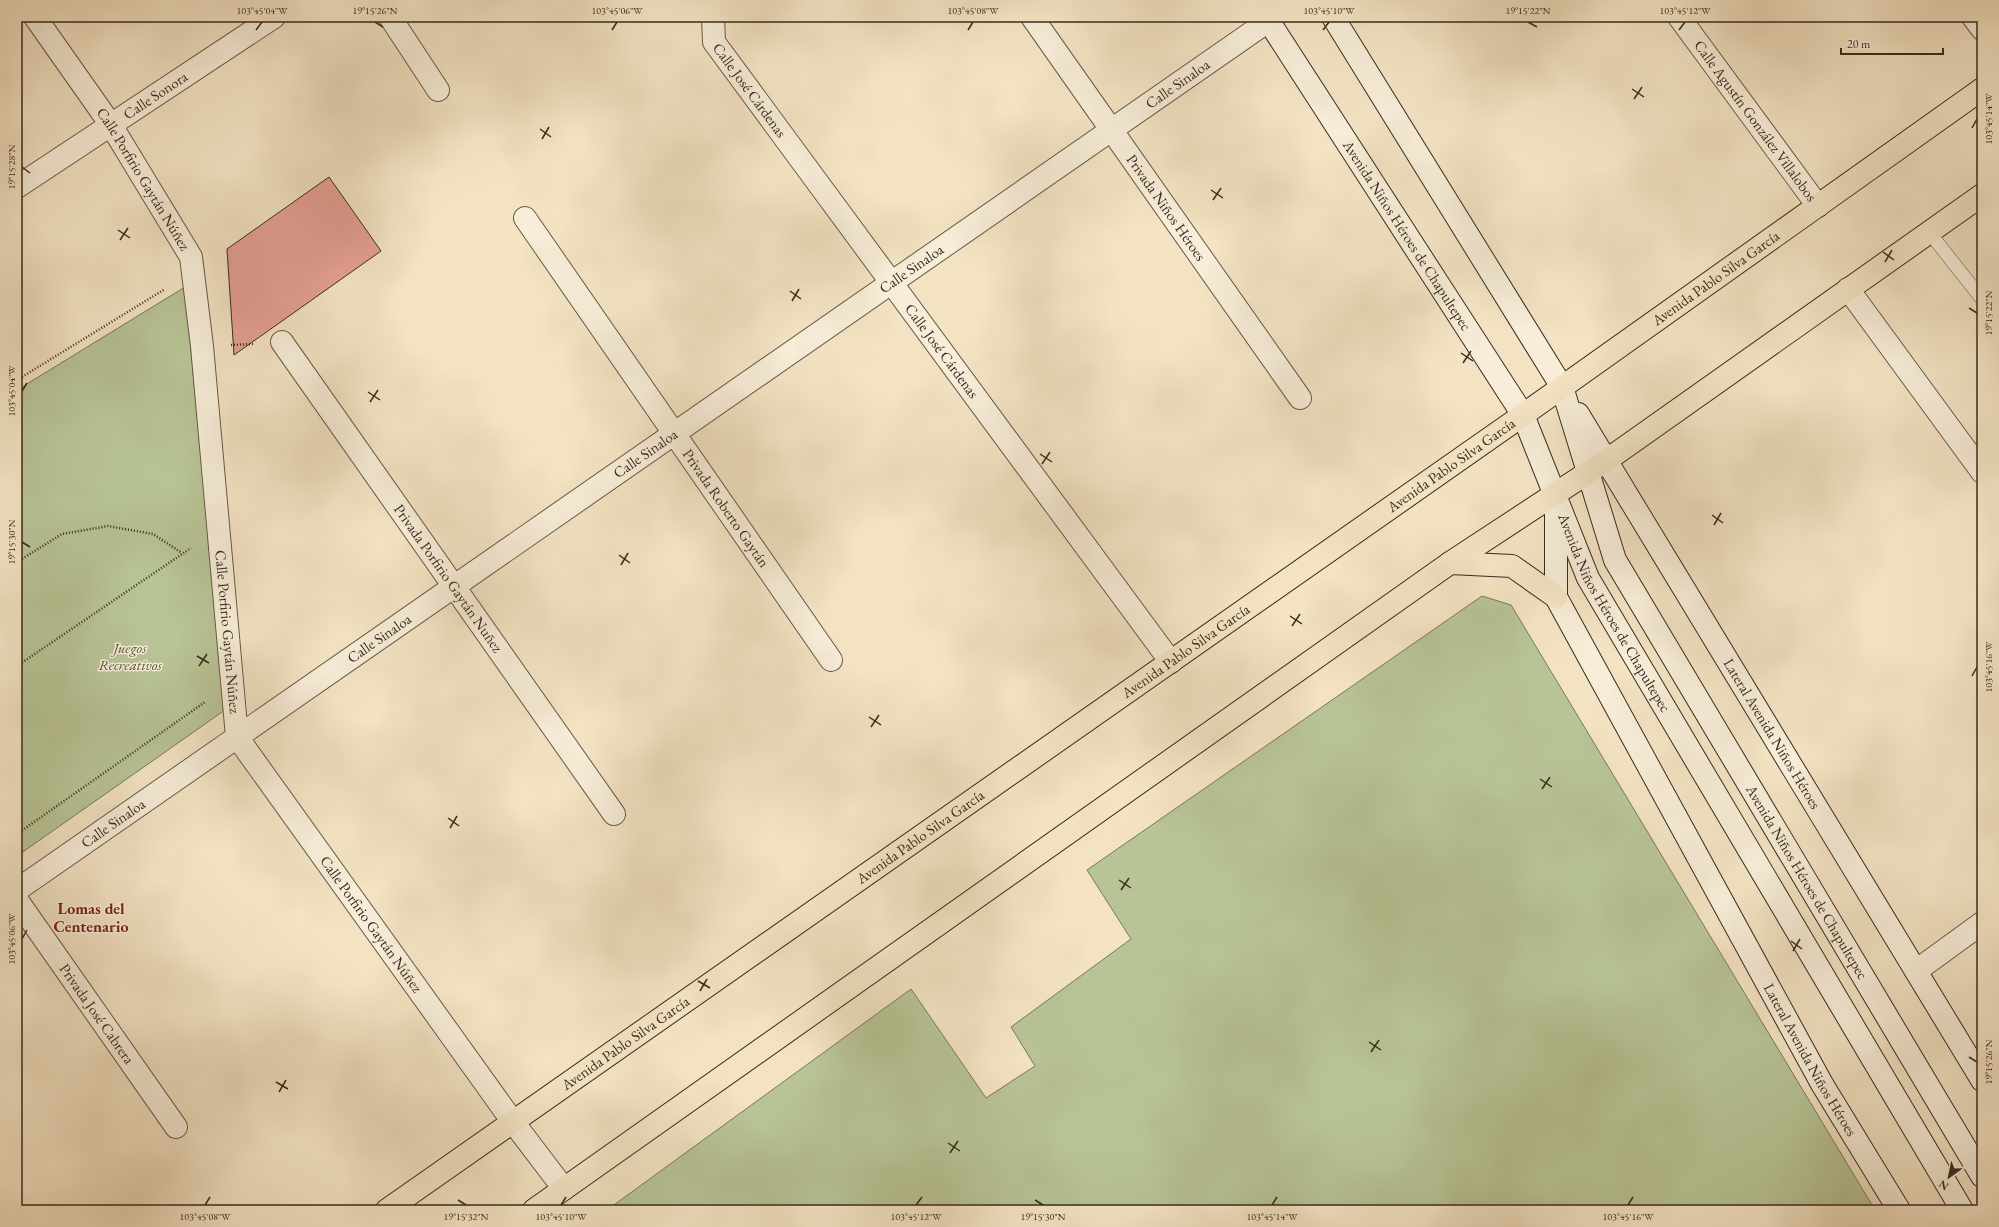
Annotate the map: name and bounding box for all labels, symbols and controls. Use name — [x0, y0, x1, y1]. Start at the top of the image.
text: 103°45'04"W — [237, 4, 288, 17]
text: 19°15'26"N — [353, 4, 398, 17]
text: 103°45'06"W — [592, 4, 643, 17]
text: 103°45'08"W — [948, 4, 999, 17]
text: 103°45'10"W — [1304, 4, 1355, 17]
text: 19°15'22"N — [1506, 4, 1551, 17]
text: 103°45'12"W — [1660, 4, 1711, 17]
scale bar — [1841, 30, 1943, 56]
street label: Calle Agustín González Villalobos — [1690, 36, 1822, 205]
text: 20 m — [1847, 36, 1871, 52]
street label: Calle José Cárdenas — [709, 39, 791, 141]
street label: Calle Sinaloa — [1141, 55, 1213, 113]
street label: Calle Sonora — [119, 67, 191, 123]
text: 103°45'14"W — [1982, 93, 1995, 144]
street label: Calle Porfirio Gaytán Núñez — [93, 104, 195, 254]
street label: Avenida Niños Héroes de Chapultepec — [1338, 135, 1476, 334]
text: 19°15'28"N — [5, 144, 18, 189]
street label: Privada Niños Héroes — [1122, 150, 1211, 264]
street label: Avenida Pablo Silva García — [1647, 226, 1783, 330]
street label: Calle Sinaloa — [875, 239, 947, 297]
text: 19°15'22"N — [1982, 290, 1995, 335]
street label: Calle José Cárdenas — [901, 300, 983, 402]
text: 103°45'04"W — [5, 365, 18, 416]
street label: Avenida Pablo Silva García — [1382, 413, 1519, 517]
street label: Calle Sinaloa — [609, 424, 681, 482]
street label: Privada Roberto Gaytán — [679, 445, 774, 571]
street label: Privada Porfirio Gaytán Nuñez — [390, 500, 508, 656]
street label: Avenida Niños Héroes de Chapultepec — [1554, 510, 1675, 715]
text: 19°15'30"N — [5, 519, 18, 564]
street label: Calle Porfirio Gaytán Núñez — [211, 549, 245, 715]
street label: Avenida Pablo Silva García — [1117, 599, 1253, 703]
street label: Calle Sinaloa — [343, 609, 415, 667]
park label: Juegos Recreativos — [98, 638, 162, 674]
text: 103°45'16"W — [1982, 641, 1995, 692]
street label: Lateral Avenida Niños Héroes — [1720, 655, 1825, 812]
street label: Avenida Niños Héroes de Chapultepec — [1742, 780, 1873, 982]
street label: Avenida Pablo Silva García — [851, 785, 988, 888]
street label: Calle Sinaloa — [77, 794, 149, 852]
street label: Calle Porfirio Gaytán Núñez — [316, 852, 427, 996]
district label: Lomas del Centenario — [54, 898, 128, 937]
text: 103°45'06"W — [5, 913, 18, 964]
street label: Privada José Cabrera — [55, 960, 139, 1068]
street label: Lateral Avenida Niños Héroes — [1760, 980, 1862, 1139]
street label: Avenida Pablo Silva García — [557, 991, 693, 1095]
text: 19°15'26"N — [1982, 1039, 1995, 1084]
north arrow — [1929, 1157, 1969, 1197]
text: N — [1936, 1177, 1951, 1194]
text: 103°45'08"W — [180, 1210, 231, 1223]
text: 19°15'32"N — [444, 1210, 489, 1223]
text: 103°45'10"W — [536, 1210, 587, 1223]
text: 103°45'12"W — [891, 1210, 942, 1223]
text: 19°15'30"N — [1021, 1210, 1066, 1223]
text: 103°45'14"W — [1247, 1210, 1298, 1223]
text: 103°45'16"W — [1603, 1210, 1654, 1223]

